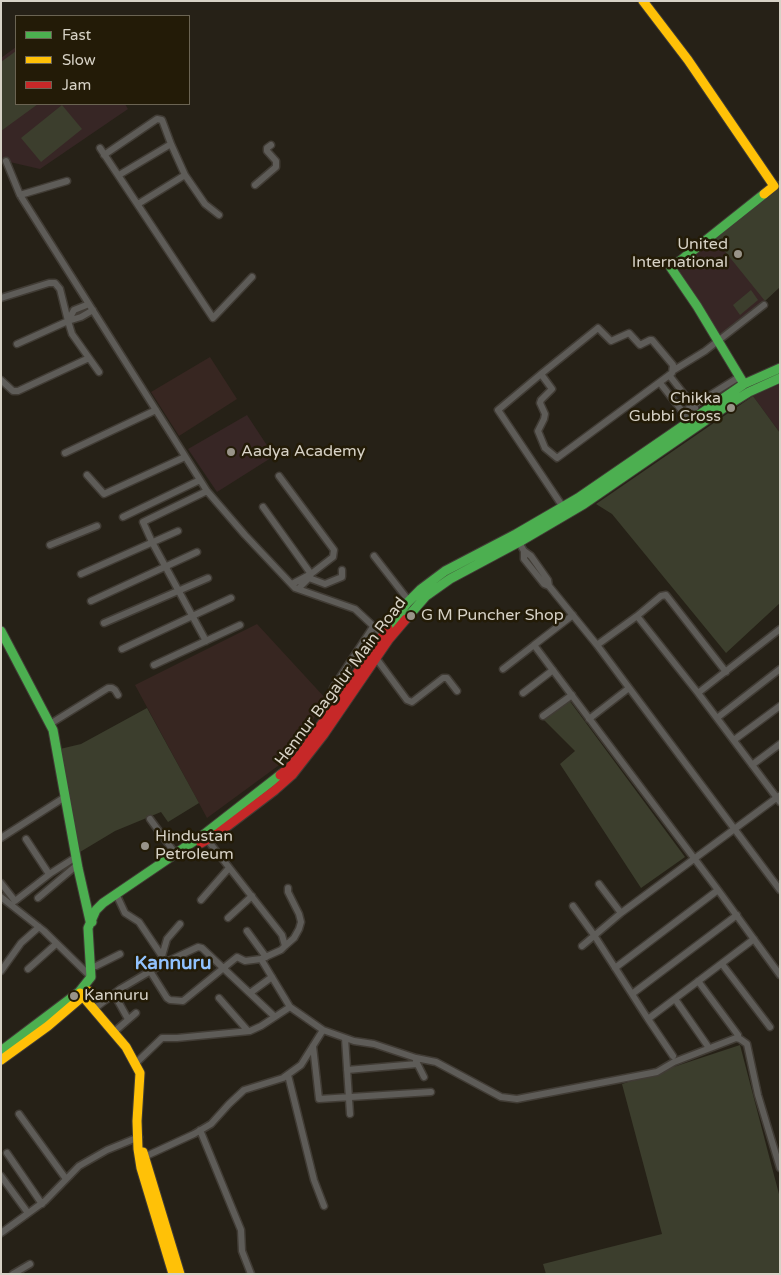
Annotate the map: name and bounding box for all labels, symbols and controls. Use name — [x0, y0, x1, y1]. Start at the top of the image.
legend — [15, 15, 190, 105]
text: Fast — [62, 26, 91, 44]
text: Slow — [62, 51, 96, 69]
text: Jam — [62, 76, 91, 94]
place label: United International — [632, 235, 728, 273]
marker: United International — [732, 248, 744, 260]
place label: Chikka Gubbi Cross — [629, 389, 721, 427]
marker: Chikka Gubbi Cross — [725, 402, 737, 414]
place label: Aadya Academy — [241, 442, 365, 462]
marker: Aadya Academy — [225, 446, 237, 458]
street label: Hennur Bagalur Main Road — [271, 594, 411, 770]
place label: G M Puncher Shop — [421, 606, 564, 626]
marker: G M Puncher Shop — [405, 610, 417, 622]
place label: Hindustan Petroleum — [155, 827, 234, 865]
marker: Hindustan Petroleum — [139, 840, 151, 852]
district label: Kannuru — [135, 953, 211, 975]
place label: Kannuru — [84, 986, 149, 1006]
marker: Kannuru — [68, 990, 80, 1002]

